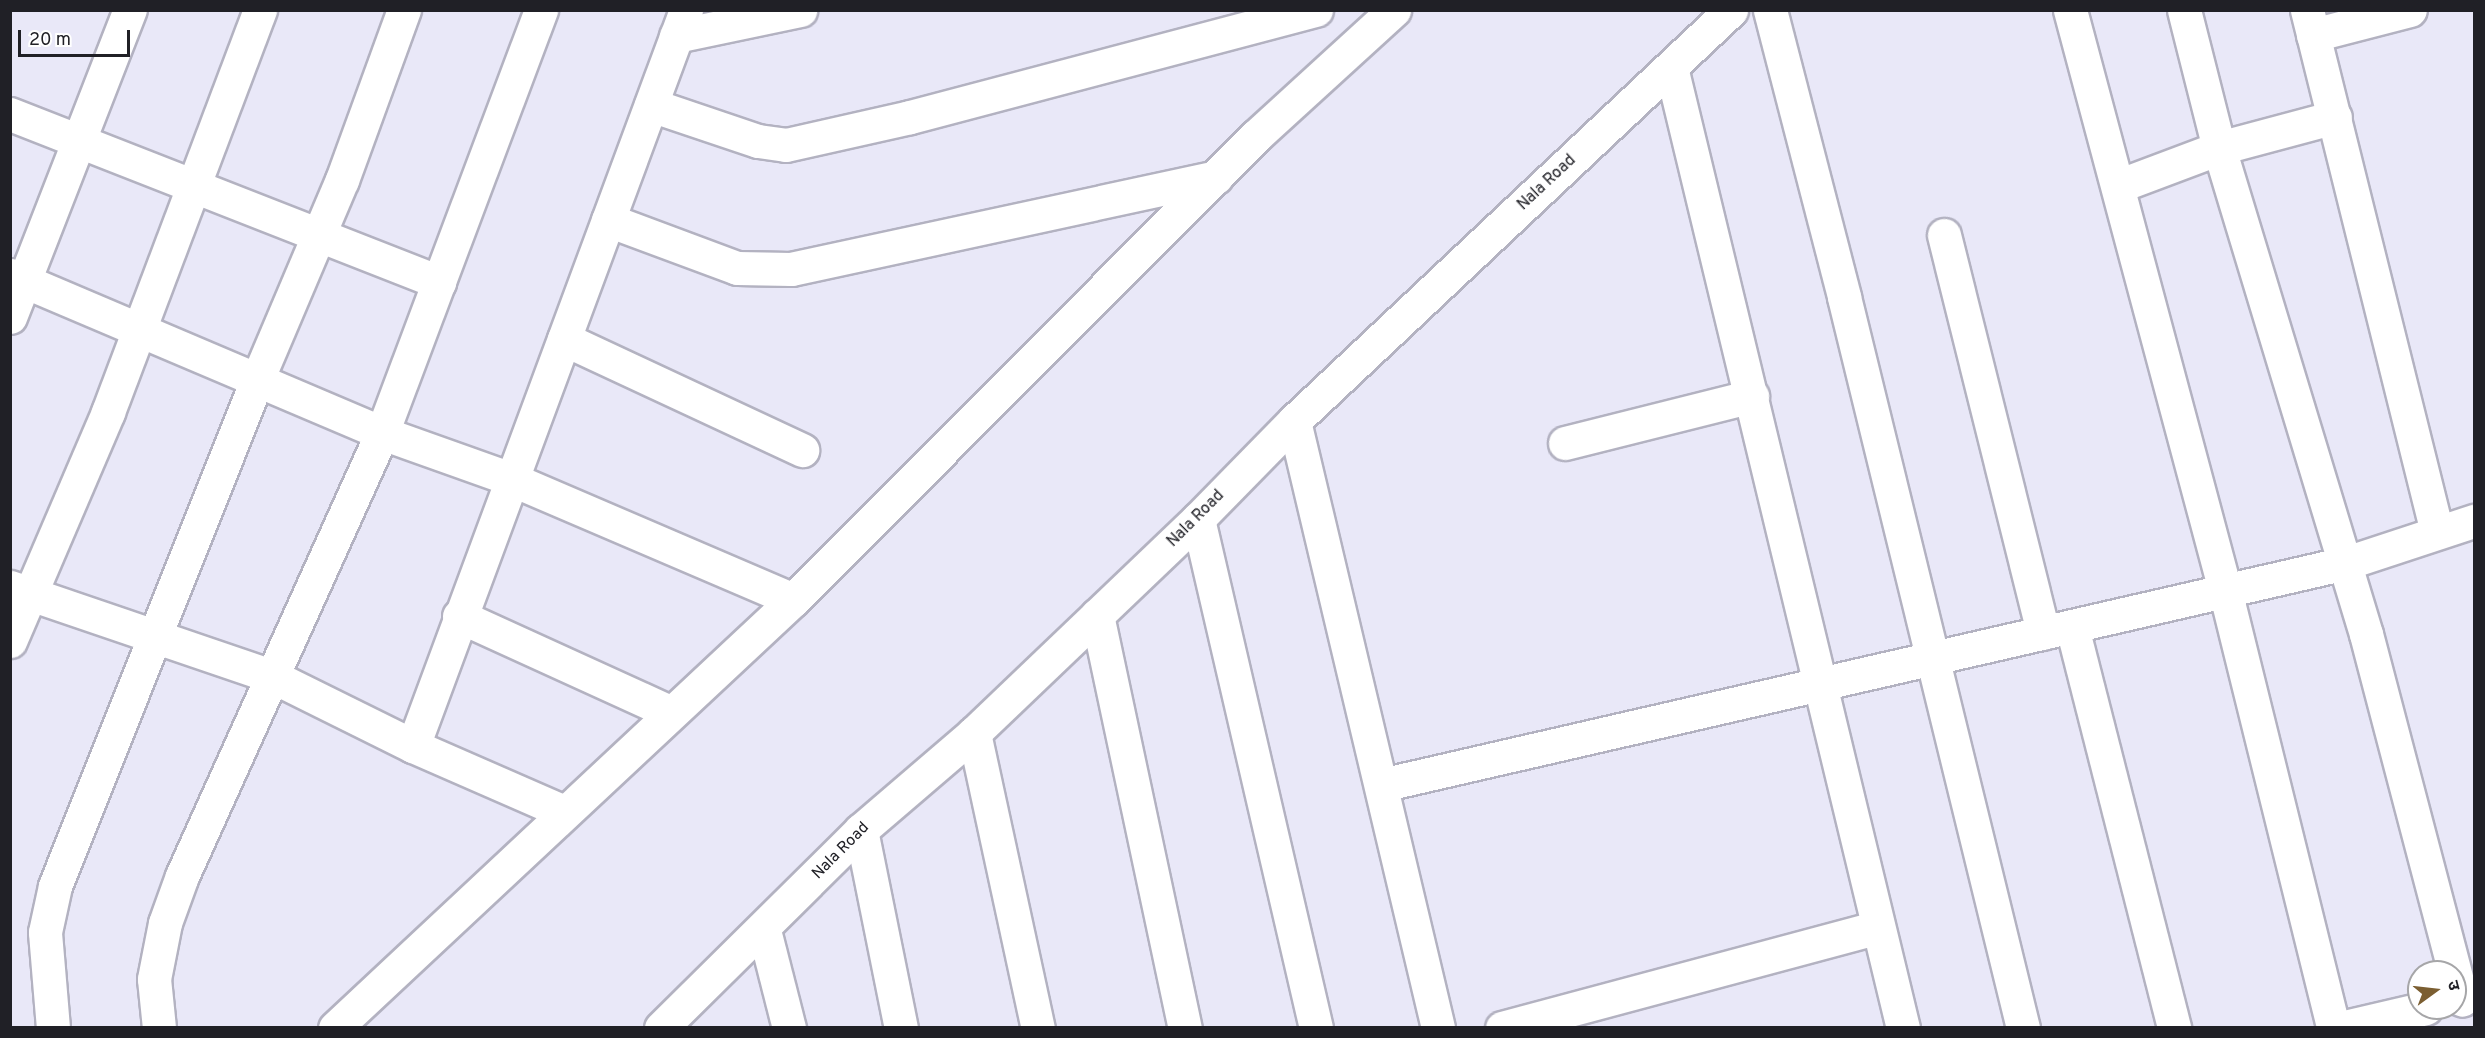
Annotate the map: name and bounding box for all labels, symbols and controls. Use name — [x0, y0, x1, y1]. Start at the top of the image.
scale bar — [21, 18, 134, 56]
text: 20 m — [29, 29, 71, 52]
street label: Nala Road — [1514, 151, 1580, 215]
street label: Nala Road — [1164, 487, 1228, 551]
street label: Nala Road — [809, 819, 873, 883]
north arrow — [2407, 960, 2467, 1020]
text: उ — [2442, 979, 2463, 993]

